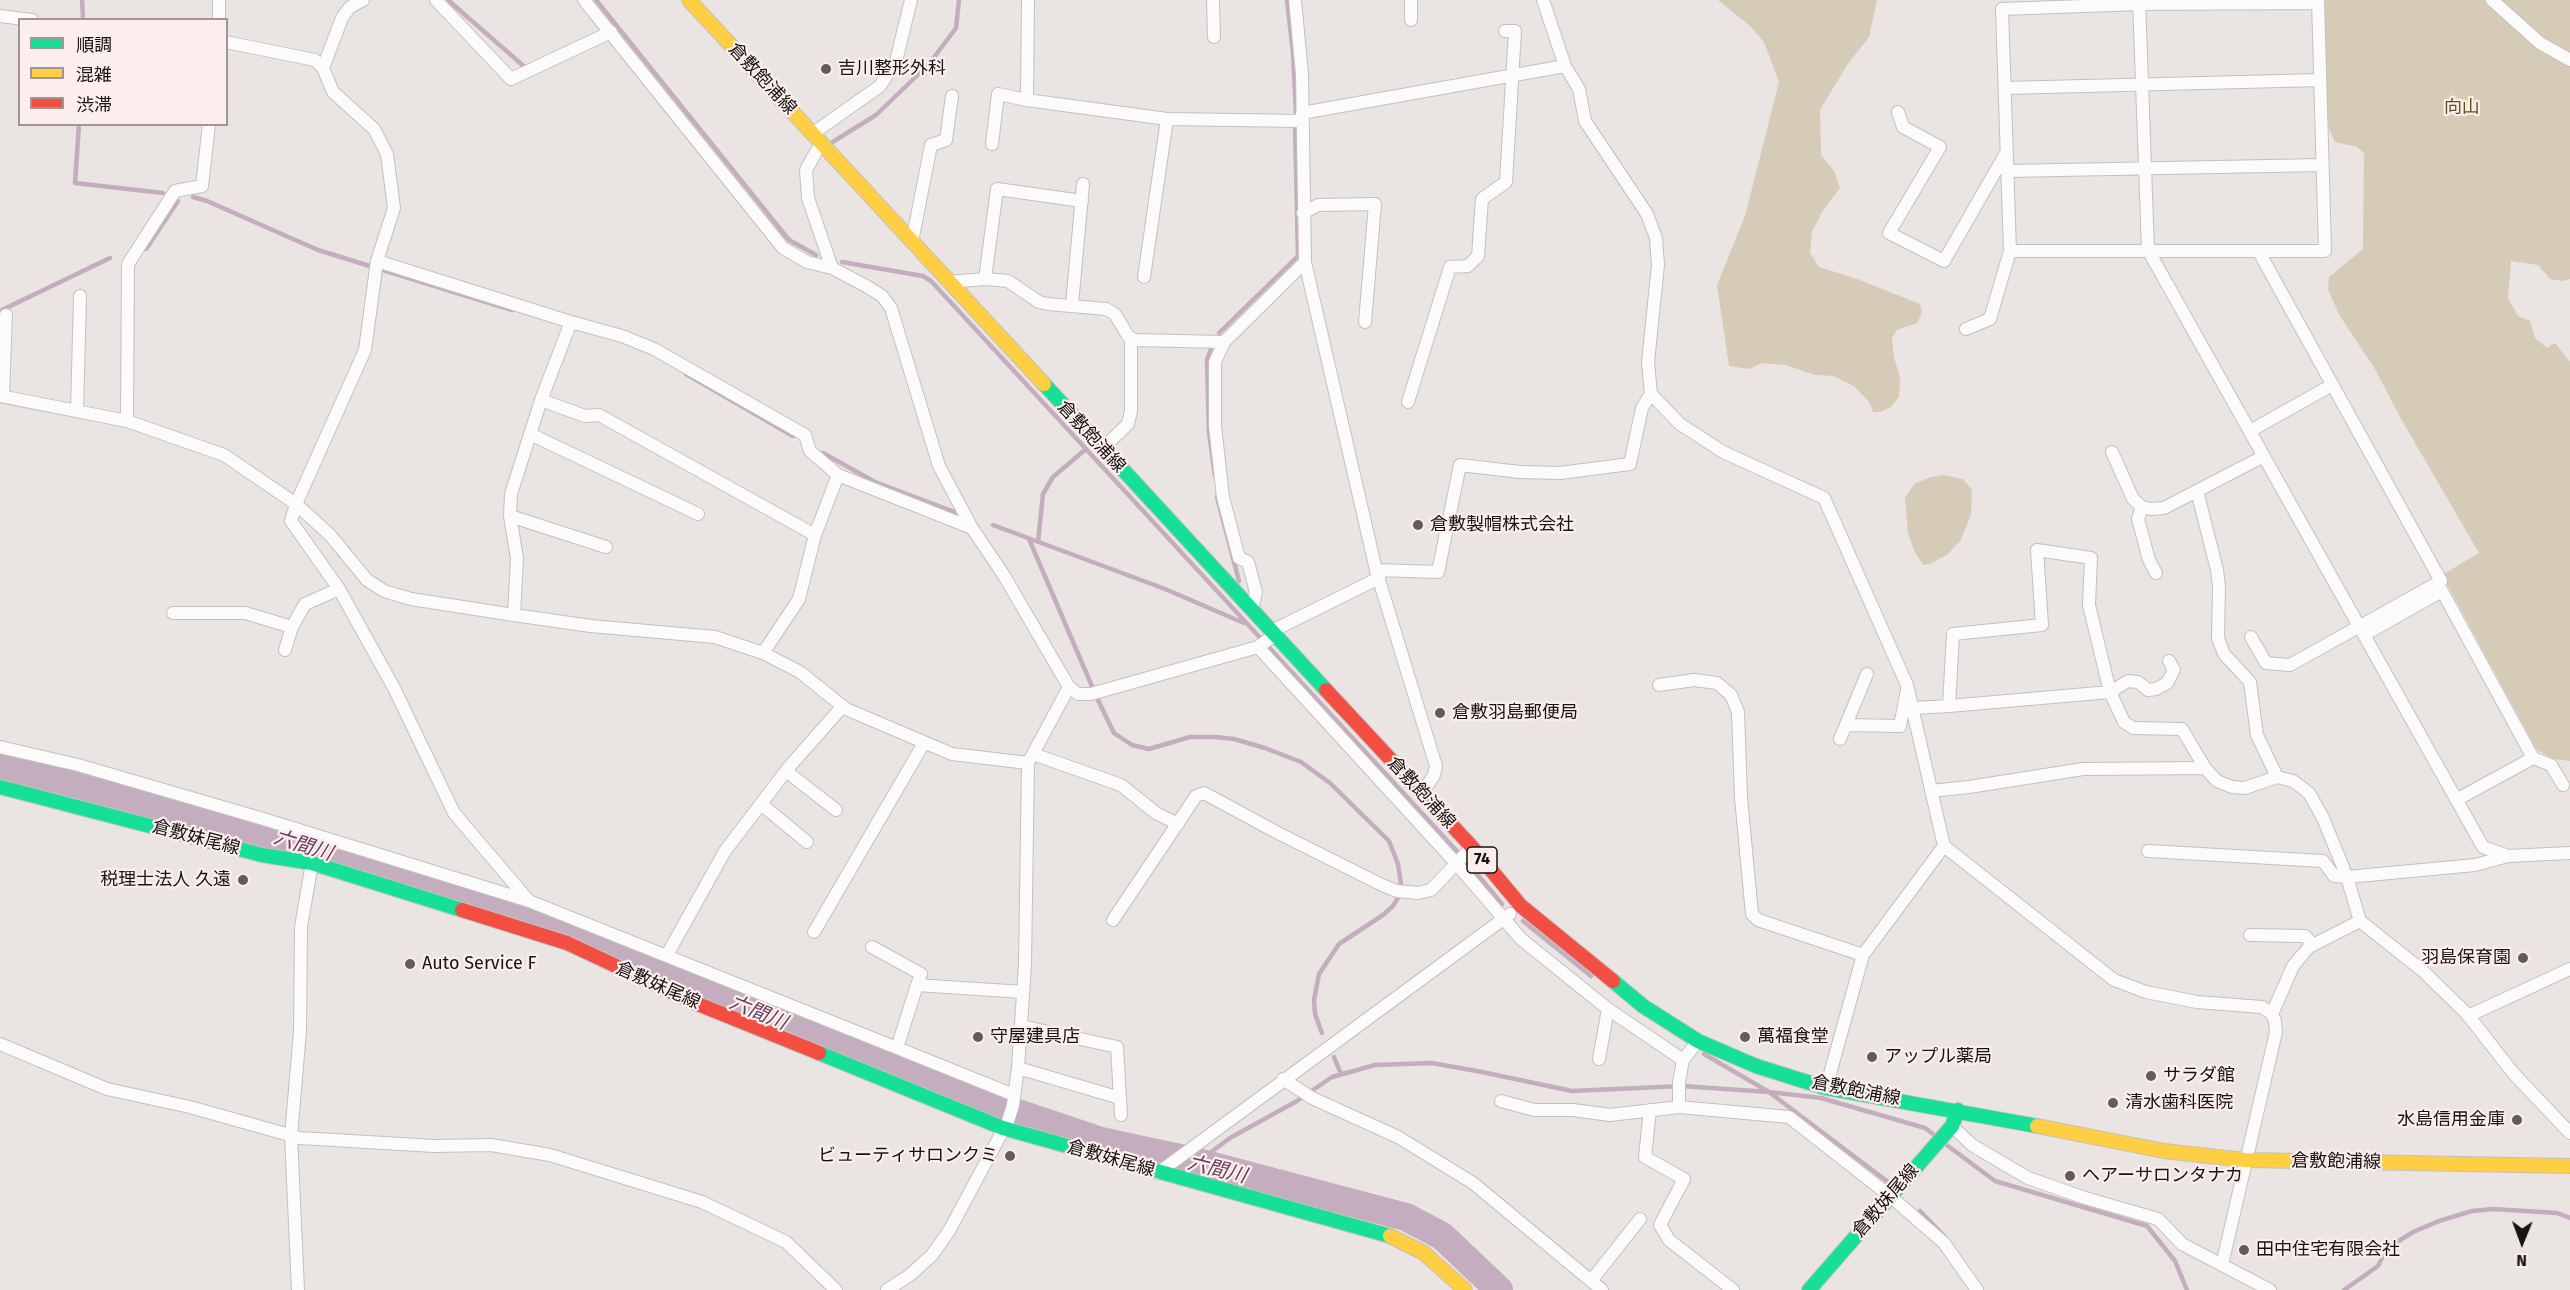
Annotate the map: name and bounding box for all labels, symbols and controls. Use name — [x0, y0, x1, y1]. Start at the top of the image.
legend — [18, 18, 228, 126]
text: 順調 — [76, 34, 112, 56]
street label: 倉敷飽浦線 — [723, 39, 801, 119]
place label: 吉川整形外科 — [838, 58, 946, 80]
marker: 吉川整形外科 — [819, 62, 833, 76]
text: 混雑 — [76, 64, 112, 86]
text: 渋滞 — [76, 94, 112, 116]
park label: 向山 — [2444, 97, 2480, 119]
street label: 倉敷飽浦線 — [1052, 397, 1130, 477]
place label: 倉敷製帽株式会社 — [1430, 514, 1574, 536]
marker: 倉敷製帽株式会社 — [1411, 518, 1425, 532]
place label: 倉敷羽島郵便局 — [1452, 702, 1578, 724]
marker: 倉敷羽島郵便局 — [1433, 706, 1447, 720]
street label: 倉敷飽浦線 — [1382, 753, 1460, 833]
street label: 倉敷妹尾線 — [150, 816, 242, 860]
water label: 六間川 — [271, 826, 335, 866]
road number: 74 — [1467, 847, 1497, 873]
place label: 税理士法人 久遠 — [100, 869, 231, 891]
marker: 税理士法人 久遠 — [236, 873, 250, 887]
place label: 羽島保育園 — [2421, 947, 2511, 969]
marker: 羽島保育園 — [2516, 951, 2530, 965]
place label: Auto Service F — [422, 953, 536, 975]
marker: Auto Service F — [403, 957, 417, 971]
street label: 倉敷妹尾線 — [612, 958, 704, 1014]
water label: 六間川 — [726, 991, 790, 1035]
place label: 守屋建具店 — [990, 1026, 1080, 1048]
place label: 萬福食堂 — [1757, 1026, 1829, 1048]
marker: 守屋建具店 — [971, 1030, 985, 1044]
marker: 萬福食堂 — [1738, 1030, 1752, 1044]
place label: アップル薬局 — [1884, 1046, 1992, 1068]
marker: アップル薬局 — [1865, 1050, 1879, 1064]
place label: サラダ館 — [2163, 1065, 2235, 1087]
marker: サラダ館 — [2144, 1069, 2158, 1083]
street label: 倉敷飽浦線 — [1810, 1072, 1902, 1110]
place label: 清水歯科医院 — [2125, 1092, 2233, 1114]
marker: 清水歯科医院 — [2106, 1096, 2120, 1110]
place label: 水島信用金庫 — [2397, 1109, 2505, 1131]
marker: 水島信用金庫 — [2510, 1113, 2524, 1127]
street label: 倉敷妹尾線 — [1065, 1136, 1157, 1182]
place label: ビューティサロンクミ — [818, 1145, 998, 1167]
marker: ビューティサロンクミ — [1003, 1149, 1017, 1163]
street label: 倉敷飽浦線 — [2291, 1150, 2381, 1174]
water label: 六間川 — [1185, 1151, 1249, 1189]
street label: 倉敷妹尾線 — [1848, 1160, 1924, 1242]
place label: ヘアーサロンタナカ — [2082, 1165, 2243, 1187]
marker: ヘアーサロンタナカ — [2063, 1169, 2077, 1183]
north arrow — [2492, 1212, 2552, 1272]
place label: 田中住宅有限会社 — [2256, 1239, 2400, 1261]
marker: 田中住宅有限会社 — [2237, 1243, 2251, 1257]
text: N — [2516, 1251, 2527, 1270]

